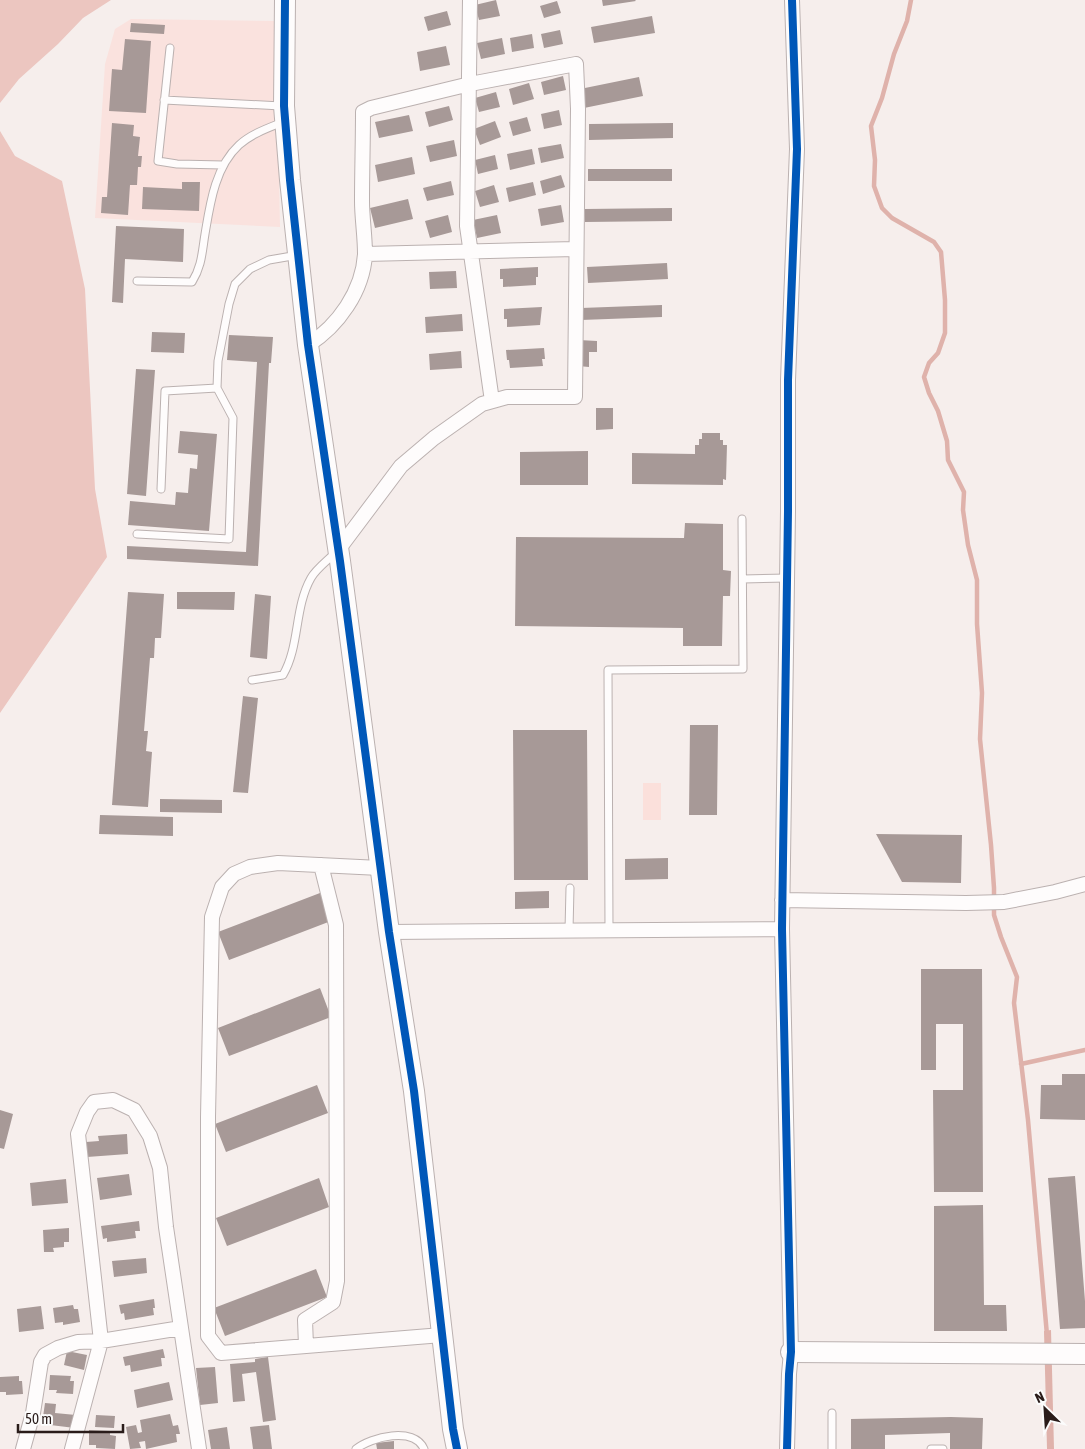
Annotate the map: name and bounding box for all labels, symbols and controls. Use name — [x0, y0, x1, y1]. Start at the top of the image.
north arrow — [1020, 1384, 1070, 1434]
text: N — [1032, 1388, 1047, 1406]
scale bar — [18, 1402, 122, 1434]
text: 50 m — [25, 1410, 52, 1427]

